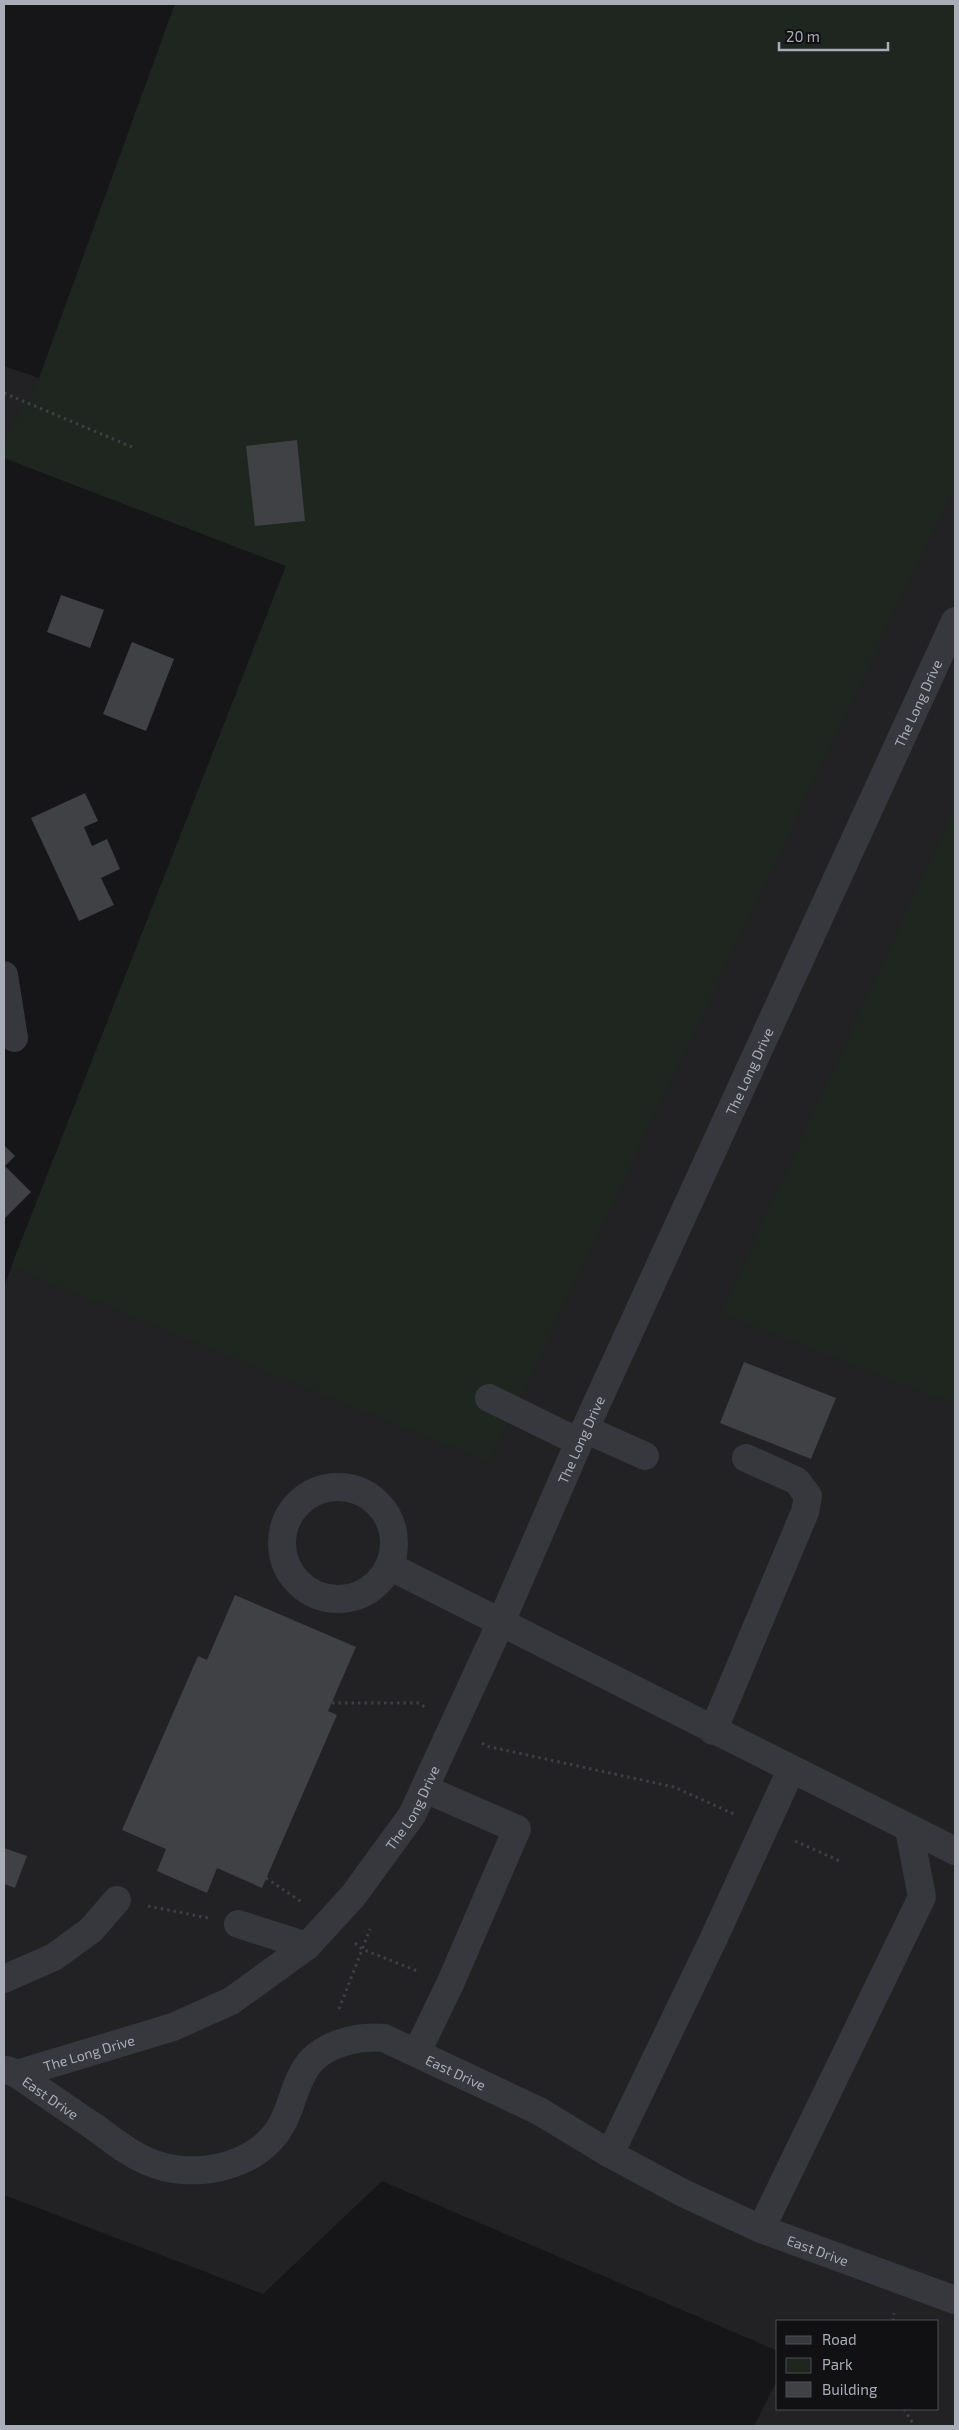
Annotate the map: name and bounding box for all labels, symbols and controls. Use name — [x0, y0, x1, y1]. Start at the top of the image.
scale bar — [779, 20, 888, 52]
text: 20 m — [786, 27, 820, 45]
street label: The Long Drive — [890, 657, 945, 749]
street label: The Long Drive — [721, 1025, 776, 1118]
street label: The Long Drive — [554, 1393, 608, 1486]
street label: The Long Drive — [381, 1763, 442, 1853]
street label: The Long Drive — [41, 2031, 136, 2074]
street label: East Drive — [423, 2051, 489, 2093]
street label: East Drive — [20, 2072, 82, 2123]
street label: East Drive — [785, 2231, 851, 2269]
legend — [776, 2320, 939, 2410]
text: Road — [822, 2330, 857, 2348]
text: Park — [822, 2355, 853, 2373]
text: Building — [822, 2380, 878, 2398]

